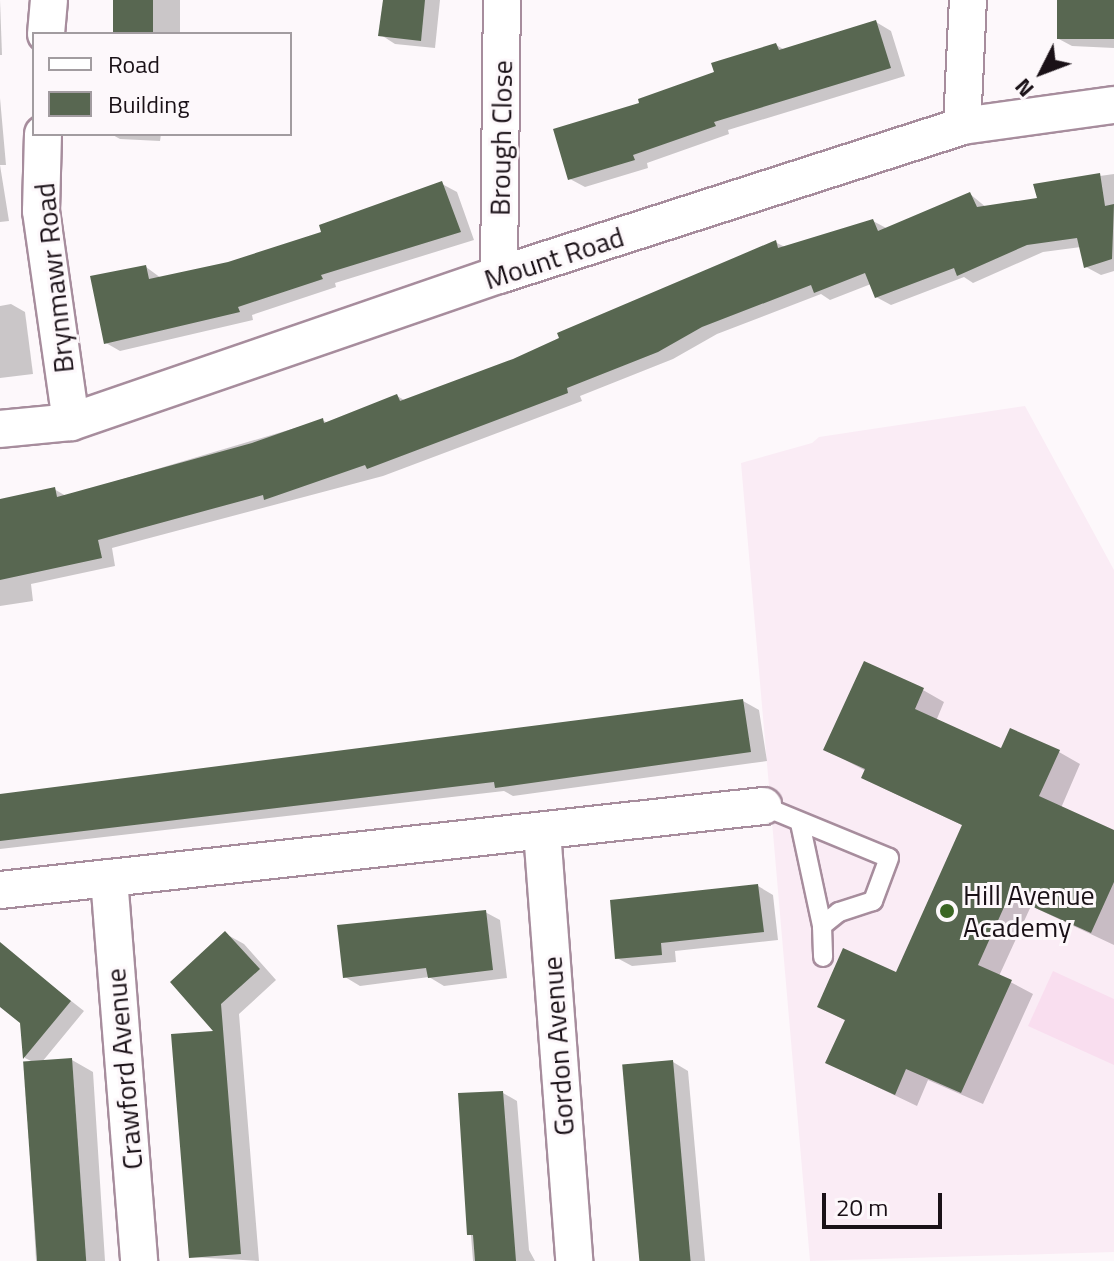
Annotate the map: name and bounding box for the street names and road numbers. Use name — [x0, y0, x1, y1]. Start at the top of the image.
street label: Brough Close — [483, 60, 519, 216]
street label: Brynmawr Road — [27, 181, 81, 375]
street label: Mount Road — [480, 220, 628, 296]
street label: Gordon Avenue — [535, 955, 581, 1137]
street label: Crawford Avenue — [98, 967, 150, 1171]

